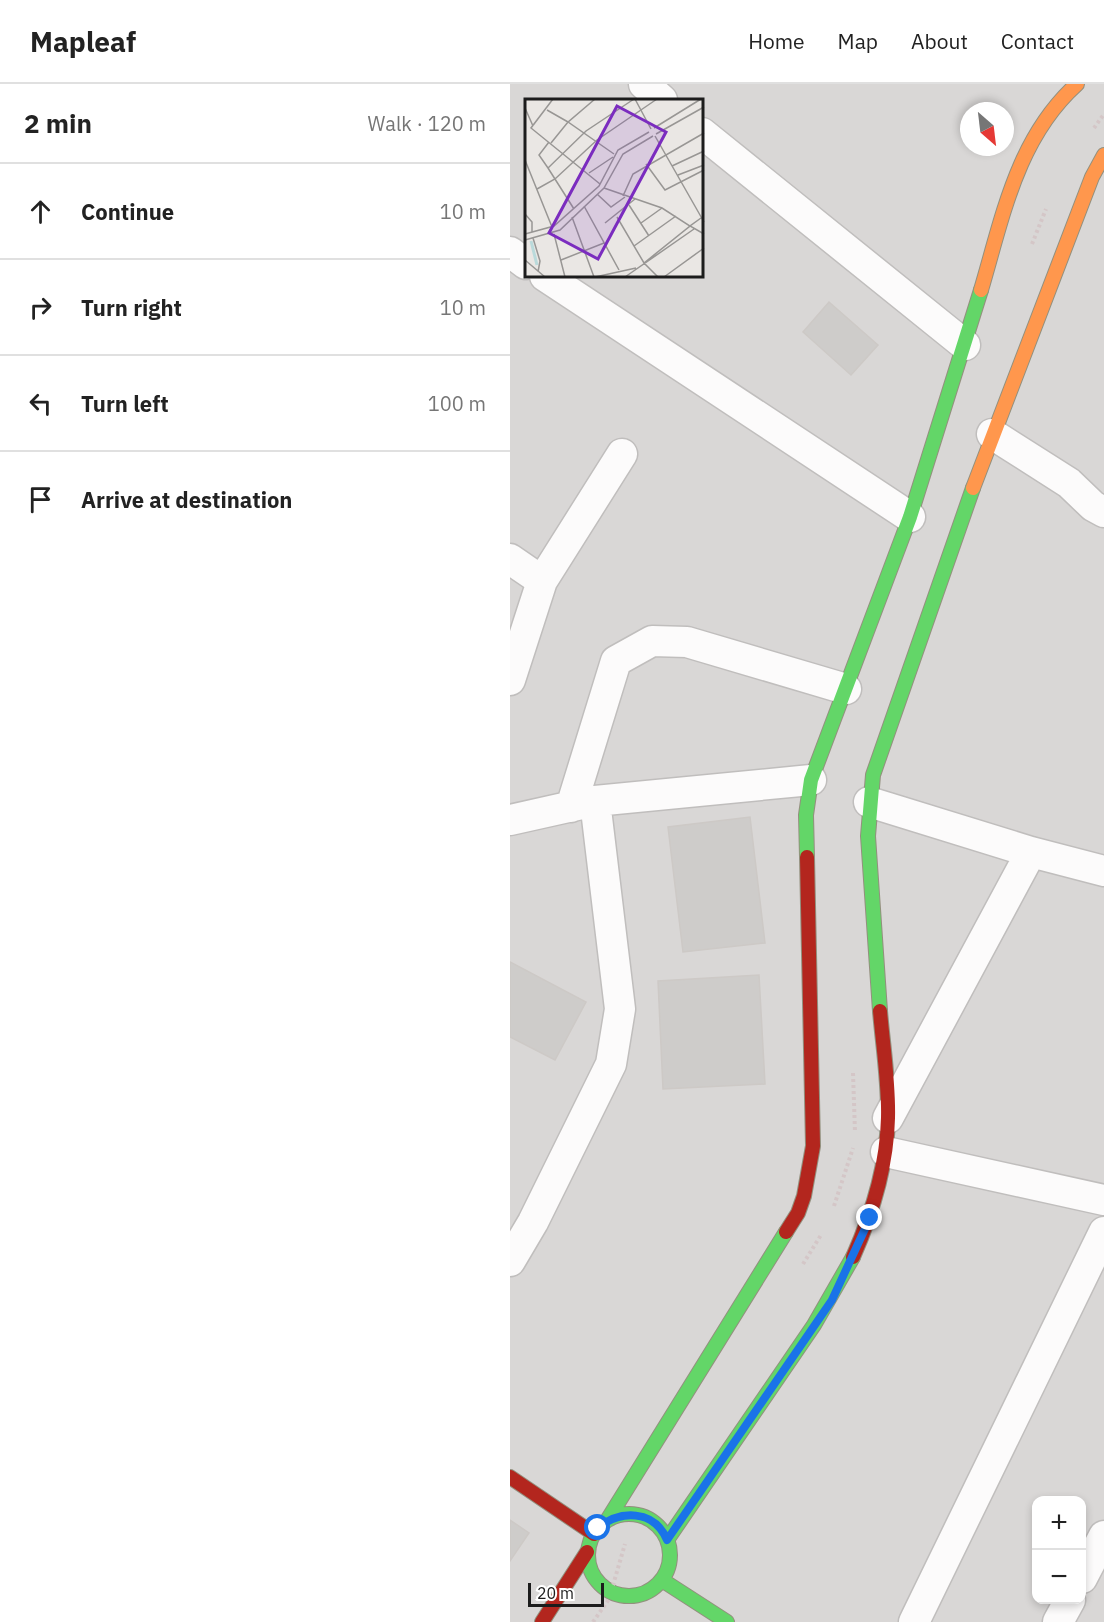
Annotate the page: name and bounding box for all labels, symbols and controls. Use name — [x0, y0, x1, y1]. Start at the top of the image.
text: Mapleaf — [30, 23, 136, 60]
text: Home — [748, 27, 805, 55]
text: Map — [838, 27, 878, 55]
text: About — [911, 27, 968, 55]
text: Contact — [1001, 27, 1074, 55]
inset map — [525, 99, 704, 278]
north arrow — [960, 102, 1014, 156]
text: 2 min — [24, 106, 92, 140]
text: Walk · 120 m — [368, 110, 486, 137]
icon: ahead — [24, 195, 57, 228]
text: Continue — [81, 197, 174, 226]
text: 10 m — [440, 198, 486, 225]
icon: right — [24, 291, 57, 324]
text: Turn right — [81, 293, 182, 322]
text: 10 m — [440, 294, 486, 321]
icon: left — [24, 387, 57, 420]
text: Turn left — [81, 389, 169, 418]
text: 100 m — [428, 390, 486, 417]
icon: arrive — [24, 483, 57, 516]
text: Arrive at destination — [81, 485, 292, 514]
route end — [856, 1204, 882, 1230]
map controls — [1032, 1496, 1086, 1604]
button: + — [1032, 1496, 1086, 1550]
route start — [584, 1514, 610, 1540]
button: − — [1032, 1550, 1086, 1604]
scale bar — [528, 1580, 604, 1608]
text: 20 m — [537, 1583, 574, 1603]

